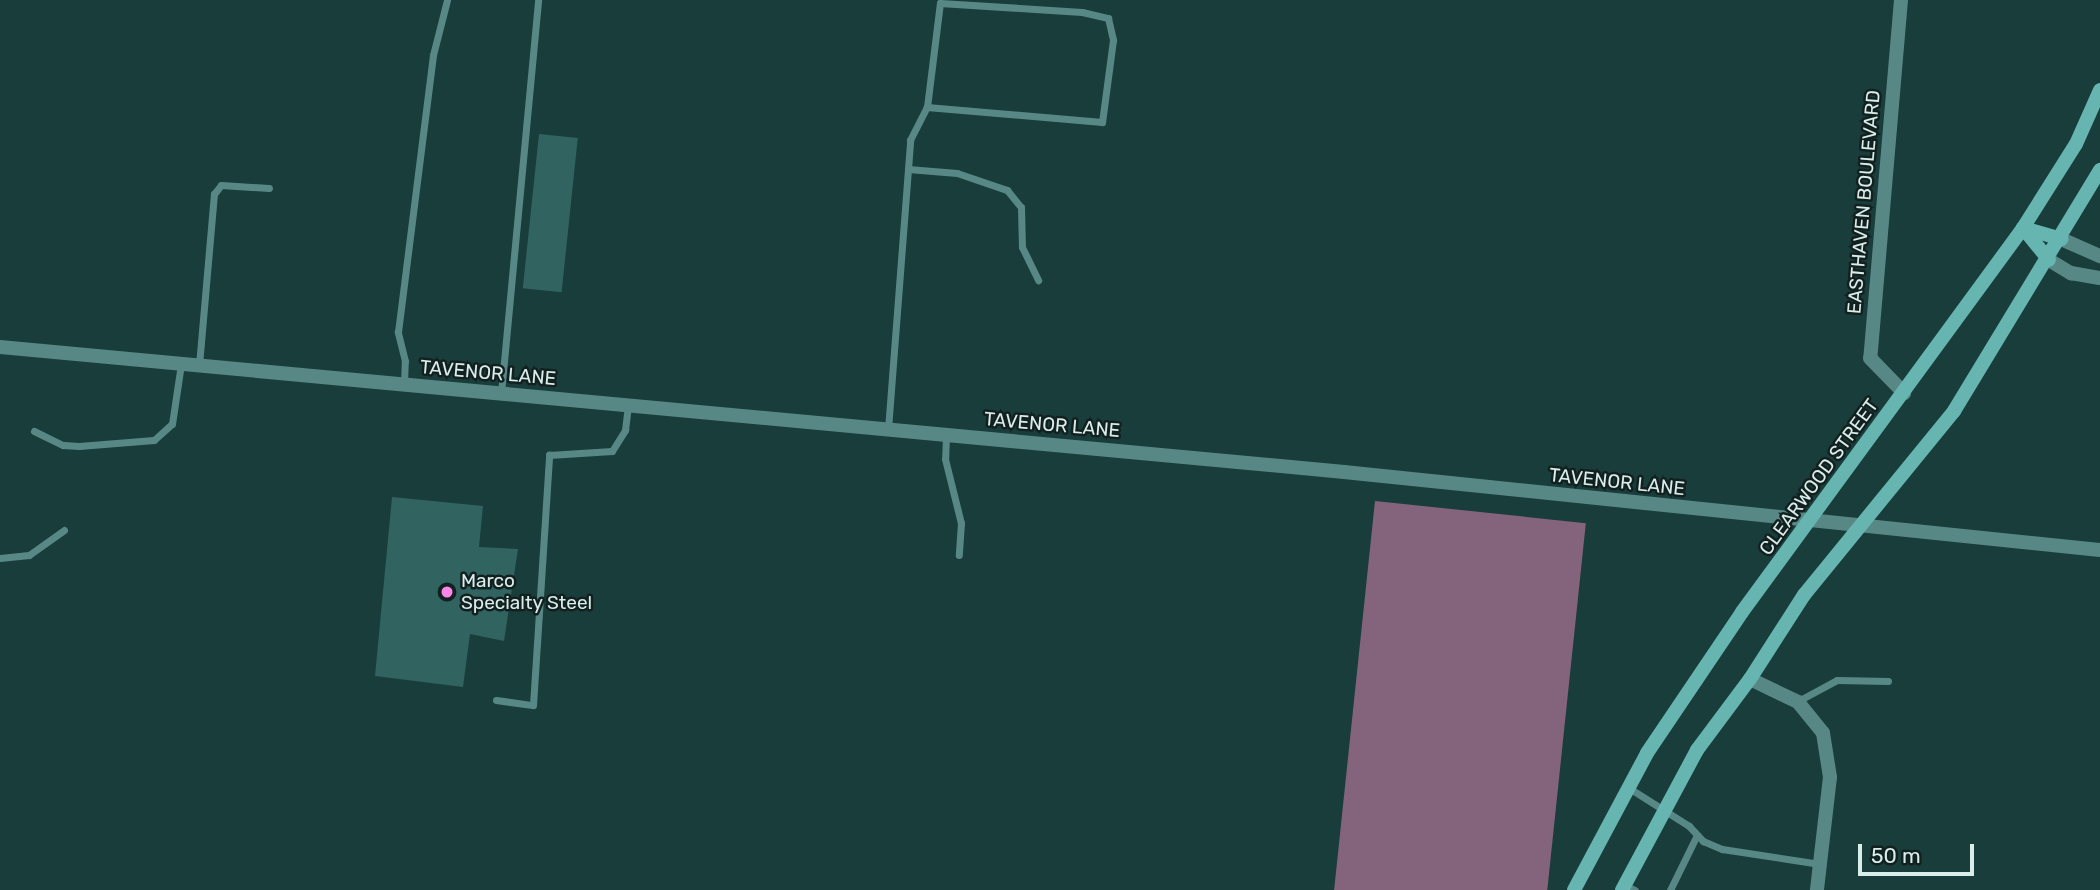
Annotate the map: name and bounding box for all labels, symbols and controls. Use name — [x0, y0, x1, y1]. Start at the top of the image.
street label: EASTHAVEN BOULEVARD — [1843, 89, 1885, 315]
street label: TAVENOR LANE — [419, 356, 557, 390]
street label: CLEARWOOD STREET — [1755, 394, 1883, 560]
street label: TAVENOR LANE — [983, 408, 1121, 442]
street label: TAVENOR LANE — [1548, 464, 1686, 500]
place label: Marco Specialty Steel — [461, 570, 593, 614]
marker: Marco Specialty Steel — [439, 584, 455, 600]
scale bar — [1862, 830, 1978, 874]
text: 50 m — [1871, 843, 1921, 868]

